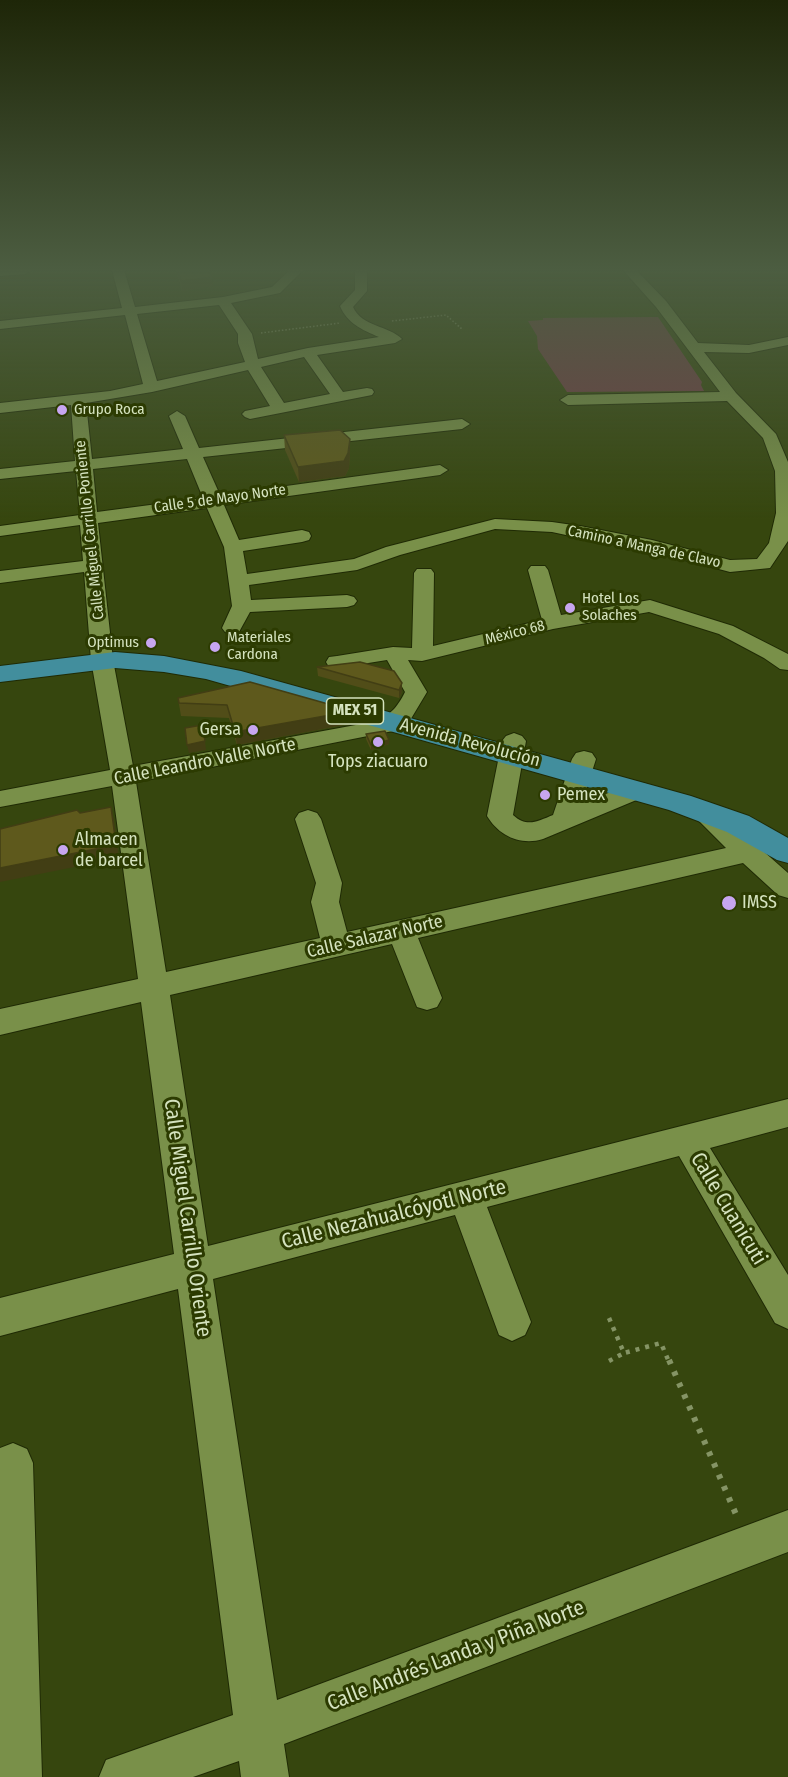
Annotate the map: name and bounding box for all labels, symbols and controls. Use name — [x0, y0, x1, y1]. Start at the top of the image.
place label: Grupo Roca — [74, 401, 145, 419]
marker: Grupo Roca — [55, 403, 69, 417]
street label: Calle Miguel Carrillo Poniente — [72, 439, 108, 621]
street label: Calle 5 de Mayo Norte — [153, 481, 287, 517]
street label: Camino a Manga de Clavo — [566, 522, 722, 572]
place label: Hotel Los Solaches — [582, 590, 639, 625]
marker: Hotel Los Solaches — [563, 601, 577, 615]
street label: México 68 — [483, 617, 547, 649]
place label: Materiales Cardona — [227, 629, 291, 664]
place label: Optimus — [87, 634, 139, 652]
marker: Optimus — [144, 636, 158, 650]
marker: Materiales Cardona — [208, 640, 222, 654]
road number: MEX 51 — [326, 698, 384, 724]
street label: Avenida Revolución — [398, 714, 542, 772]
place label: Gersa — [199, 719, 241, 741]
marker: Gersa — [246, 723, 260, 737]
street label: Calle Leandro Valle Norte — [112, 734, 298, 790]
marker: Tops ziacuaro — [371, 735, 385, 749]
place label: Tops ziacuaro — [328, 751, 428, 773]
place label: Pemex — [557, 784, 605, 806]
marker: Pemex — [538, 788, 552, 802]
place label: Almacen de barcel — [75, 829, 143, 872]
marker: Almacen de barcel — [56, 843, 70, 857]
place label: IMSS — [742, 892, 777, 914]
marker: IMSS — [720, 894, 738, 912]
street label: Calle Salazar Norte — [305, 911, 445, 963]
street label: Calle Miguel Carrillo Oriente — [158, 1097, 216, 1339]
street label: Calle Cuanicuti — [685, 1148, 771, 1270]
street label: Calle Nezahualcóyotl Norte — [279, 1175, 509, 1255]
street label: Calle Andrés Landa y Piña Norte — [324, 1595, 588, 1717]

